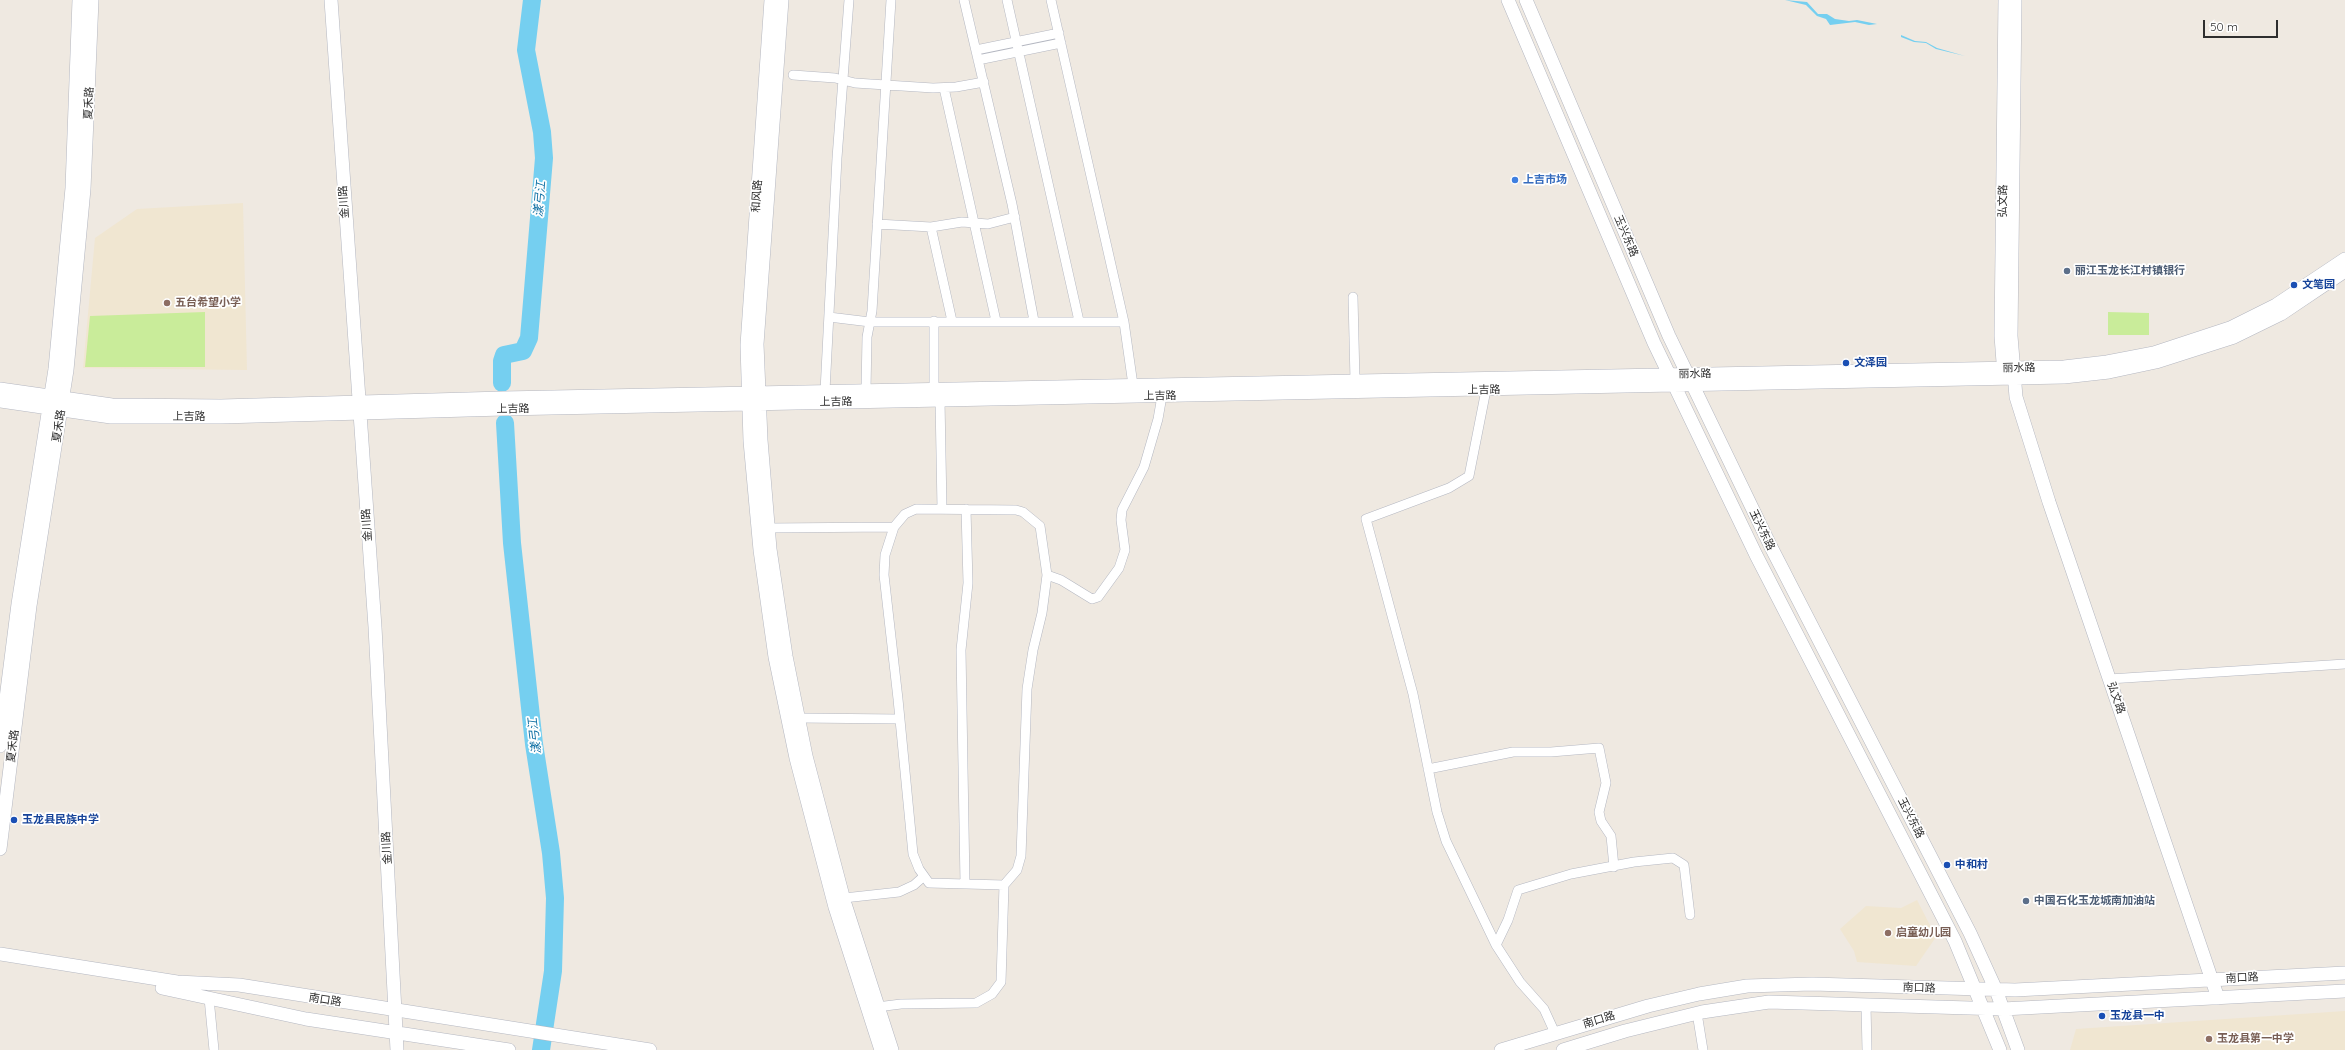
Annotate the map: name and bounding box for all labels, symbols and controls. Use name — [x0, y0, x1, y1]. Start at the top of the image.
scale bar — [2205, 12, 2280, 38]
text: 50 m — [2210, 19, 2238, 34]
street label: 夏禾路 — [82, 86, 96, 120]
place label: 上吉市场 — [1523, 173, 1567, 187]
marker: 上吉市场 — [1510, 175, 1520, 185]
street label: 和风路 — [749, 179, 765, 213]
water label: 漾弓江 — [531, 180, 549, 218]
street label: 弘文路 — [1996, 184, 2010, 218]
street label: 金川路 — [336, 185, 352, 219]
street label: 玉兴东路 — [1611, 213, 1641, 259]
place label: 丽江玉龙长江村镇银行 — [2075, 264, 2185, 278]
marker: 丽江玉龙长江村镇银行 — [2062, 266, 2072, 276]
place label: 文笔园 — [2302, 278, 2335, 292]
marker: 文笔园 — [2289, 280, 2299, 290]
place label: 五台希望小学 — [175, 296, 241, 310]
marker: 五台希望小学 — [162, 298, 172, 308]
place label: 文泽园 — [1854, 356, 1887, 370]
marker: 文泽园 — [1841, 358, 1851, 368]
street label: 丽水路 — [2002, 361, 2036, 375]
street label: 丽水路 — [1678, 367, 1712, 381]
street label: 上吉路 — [1467, 383, 1501, 397]
street label: 上吉路 — [1143, 389, 1177, 403]
street label: 上吉路 — [819, 395, 853, 409]
street label: 上吉路 — [496, 402, 530, 416]
street label: 夏禾路 — [50, 409, 68, 443]
street label: 上吉路 — [173, 410, 205, 424]
street label: 玉兴东路 — [1746, 507, 1778, 553]
street label: 金川路 — [359, 508, 375, 542]
street label: 弘文路 — [2104, 680, 2128, 716]
water label: 漾弓江 — [526, 717, 544, 755]
street label: 夏禾路 — [4, 729, 22, 763]
street label: 玉兴东路 — [1895, 795, 1927, 841]
place label: 玉龙县民族中学 — [22, 813, 99, 827]
marker: 玉龙县民族中学 — [9, 815, 19, 825]
street label: 金川路 — [380, 831, 394, 865]
place label: 中和村 — [1955, 858, 1988, 872]
marker: 中和村 — [1942, 860, 1952, 870]
place label: 中国石化玉龙城南加油站 — [2034, 894, 2155, 908]
marker: 中国石化玉龙城南加油站 — [2021, 896, 2031, 906]
place label: 启童幼儿园 — [1896, 926, 1951, 940]
marker: 启童幼儿园 — [1883, 928, 1893, 938]
street label: 南口路 — [2225, 971, 2259, 985]
street label: 南口路 — [1902, 981, 1936, 995]
street label: 南口路 — [308, 991, 342, 1009]
street label: 南口路 — [1581, 1009, 1617, 1031]
place label: 玉龙县一中 — [2110, 1009, 2165, 1023]
marker: 玉龙县一中 — [2097, 1011, 2107, 1021]
place label: 玉龙县第一中学 — [2217, 1032, 2294, 1046]
marker: 玉龙县第一中学 — [2204, 1034, 2214, 1044]

